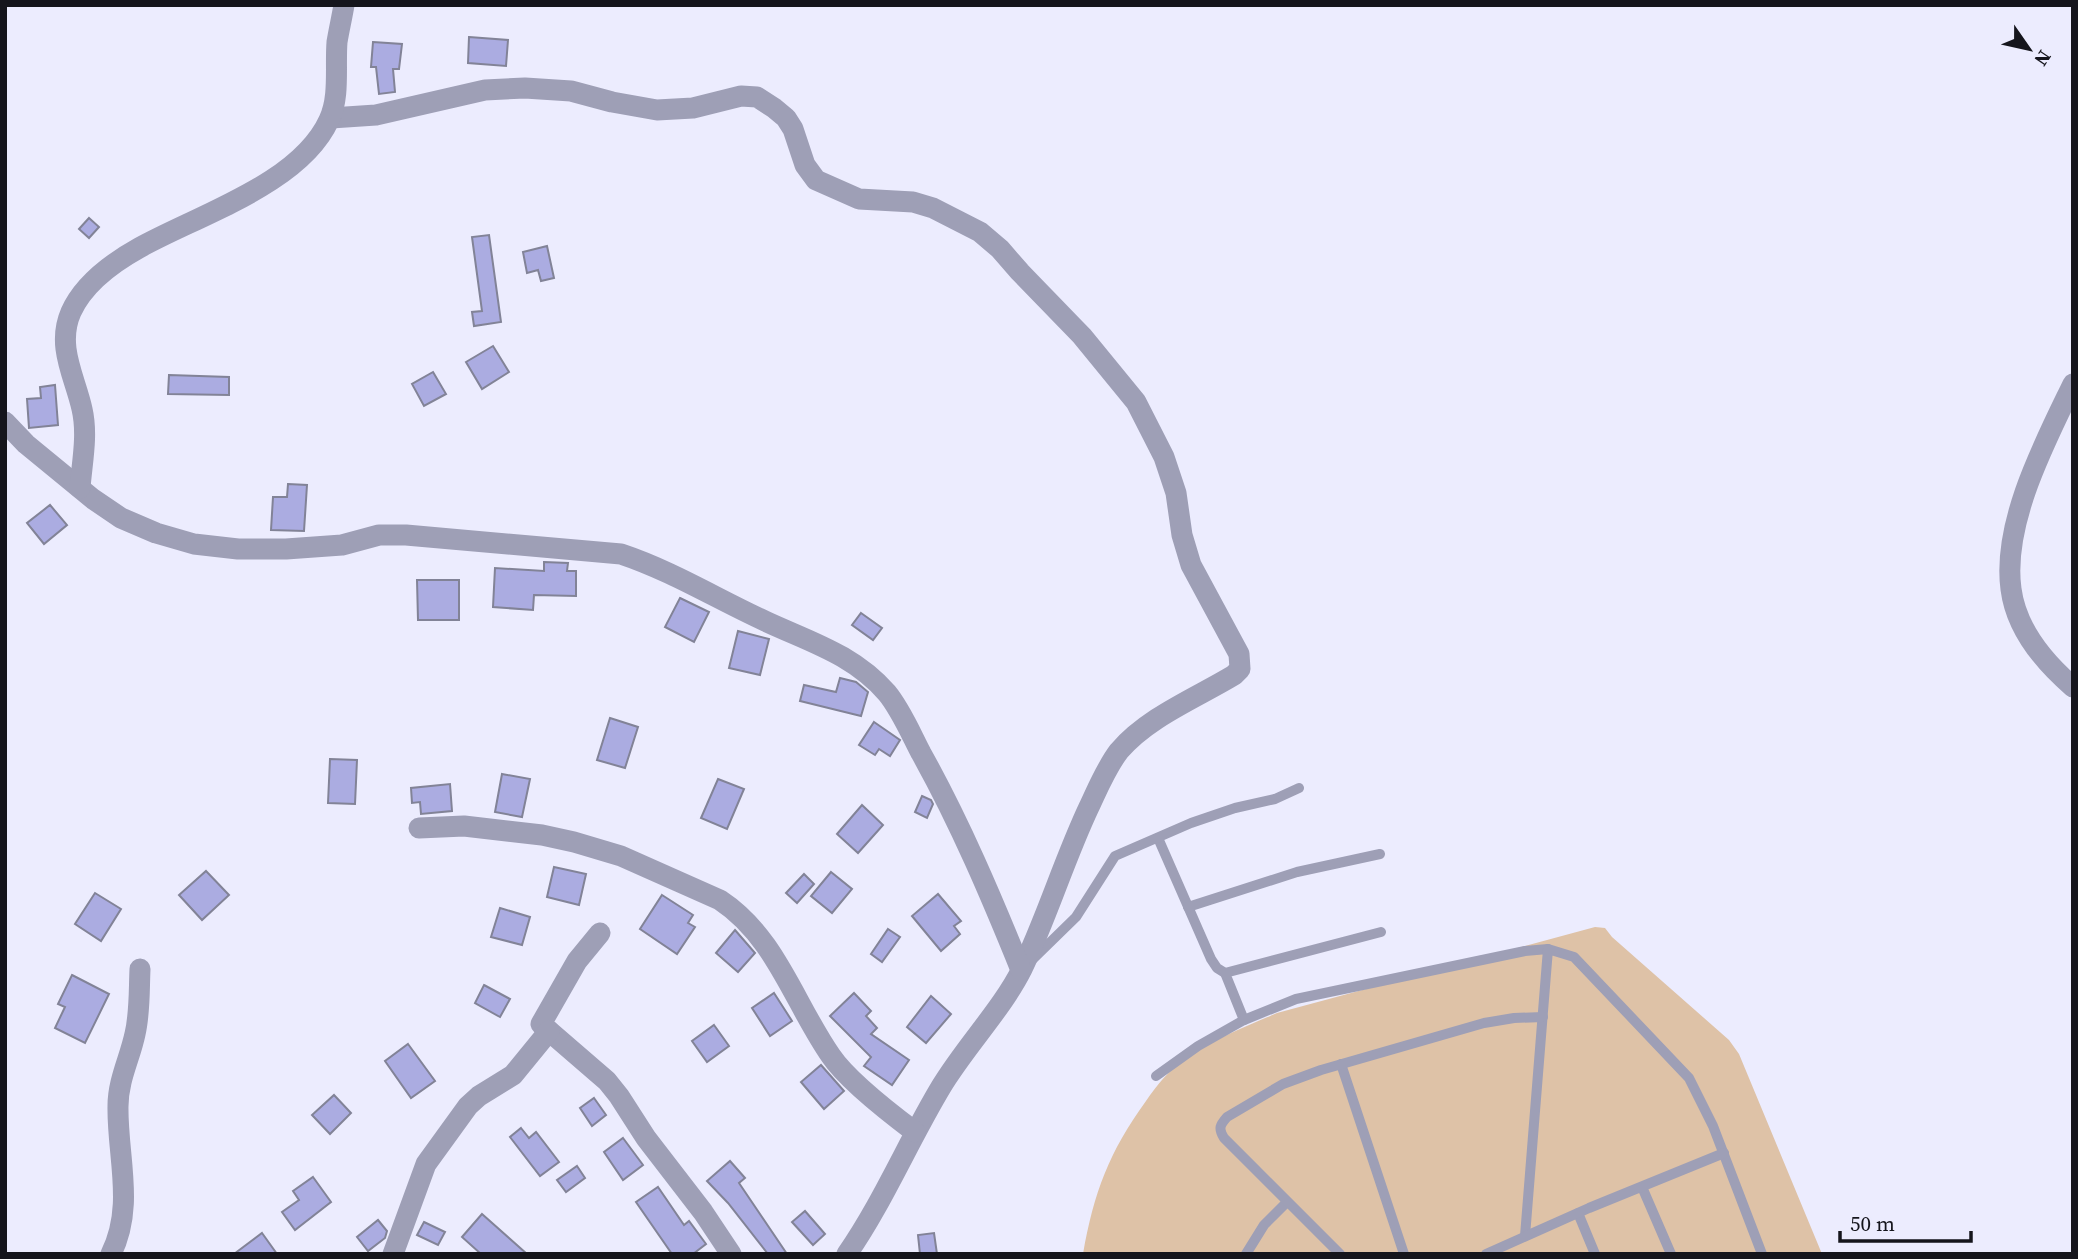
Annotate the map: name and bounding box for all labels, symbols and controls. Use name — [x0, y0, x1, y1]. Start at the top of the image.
north arrow — [1994, 14, 2064, 84]
text: N — [2028, 45, 2058, 72]
scale bar — [1840, 1200, 1971, 1244]
text: 50 m — [1850, 1209, 1895, 1238]

